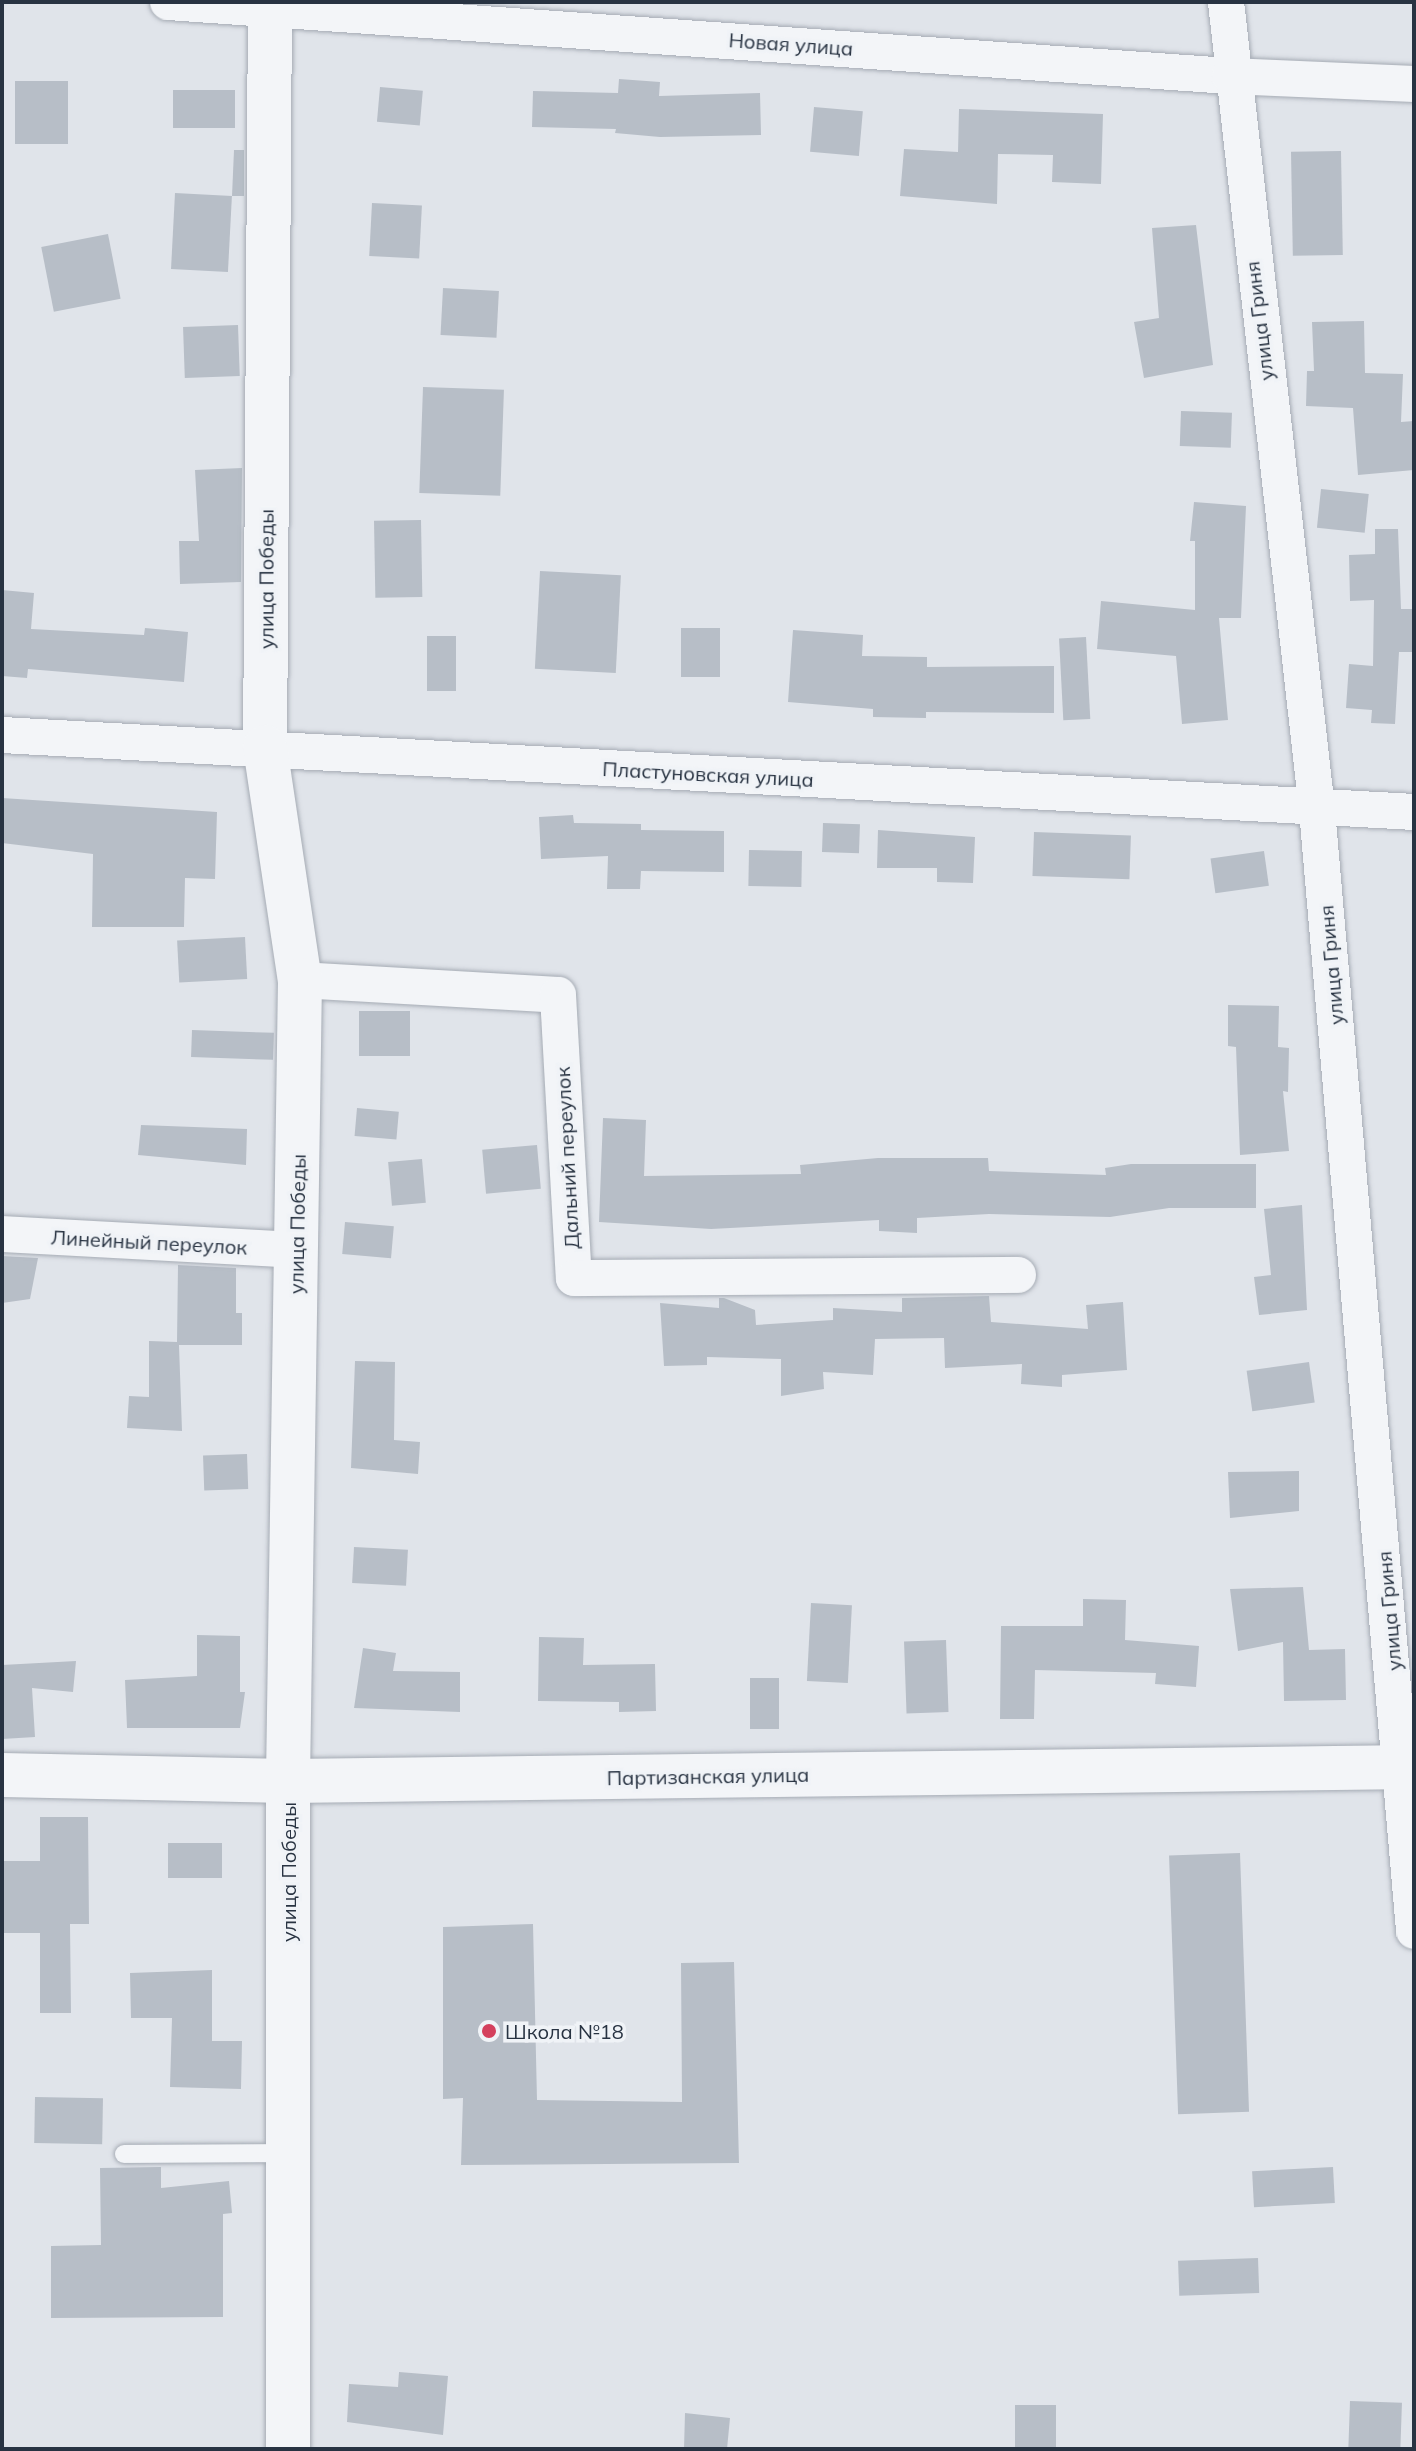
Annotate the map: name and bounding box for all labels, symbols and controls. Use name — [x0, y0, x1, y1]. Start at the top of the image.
street label: Новая улица — [728, 28, 854, 60]
street label: улица Гриня — [1240, 260, 1278, 382]
street label: улица Победы — [254, 509, 278, 649]
street label: Пластуновская улица — [602, 756, 814, 792]
street label: улица Гриня — [1314, 904, 1348, 1026]
street label: Дальний переулок — [550, 1066, 584, 1250]
street label: улица Победы — [284, 1154, 310, 1294]
street label: Линейный переулок — [50, 1225, 248, 1259]
street label: улица Гриня — [1372, 1550, 1406, 1672]
street label: Партизанская улица — [607, 1762, 809, 1790]
street label: улица Победы — [276, 1802, 300, 1942]
place label: Школа №18 — [505, 2019, 624, 2043]
marker: Школа №18 — [480, 2022, 498, 2040]

